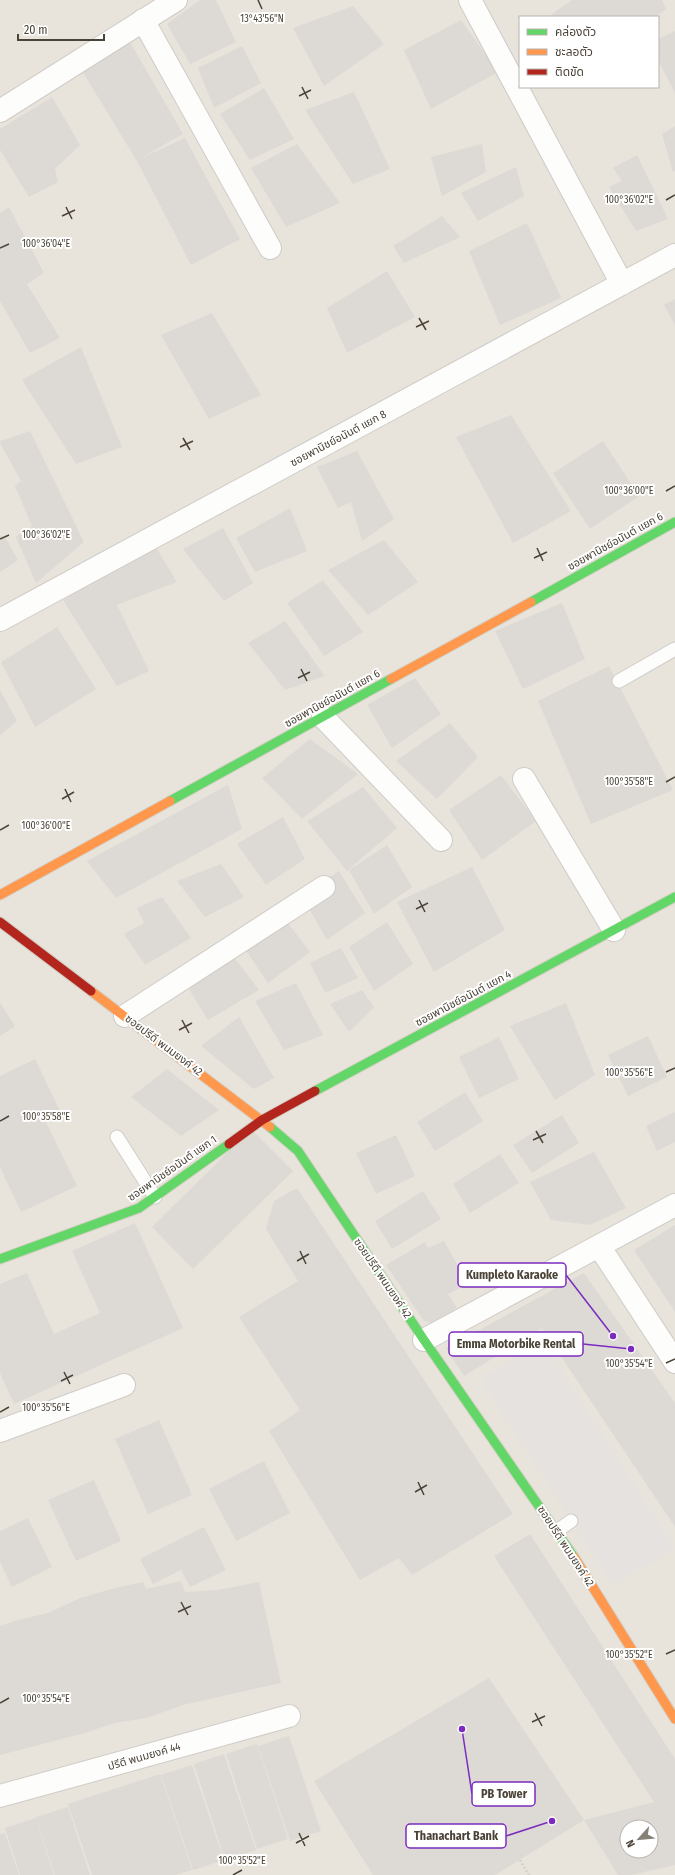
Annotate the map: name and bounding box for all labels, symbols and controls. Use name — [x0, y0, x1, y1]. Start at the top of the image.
text: 13°43'56"N — [240, 13, 284, 25]
scale bar — [18, 16, 104, 42]
legend — [519, 16, 659, 88]
text: 20 m — [24, 23, 48, 37]
text: คล่องตัว — [555, 25, 596, 39]
text: ชะลอตัว — [555, 45, 593, 59]
text: ติดขัด — [555, 65, 584, 79]
text: 100°36'02"E — [605, 194, 653, 206]
text: 100°36'04"E — [22, 238, 70, 250]
street label: ซอยพานิชย์อนันต์ แยก 8 — [288, 407, 389, 469]
text: 100°36'00"E — [605, 485, 654, 497]
street label: ซอยพานิชย์อนันต์ แยก 6 — [565, 510, 666, 573]
text: 100°36'02"E — [22, 529, 70, 541]
street label: ซอยพานิชย์อนันต์ แยก 6 — [282, 667, 383, 730]
text: 100°35'58"E — [605, 776, 653, 788]
text: 100°36'00"E — [22, 820, 71, 832]
street label: ซอยพานิชย์อนันต์ แยก 4 — [413, 967, 514, 1029]
street label: ซอยปรีดี พนมยงค์ 42 — [123, 1012, 205, 1079]
text: 100°35'56"E — [605, 1067, 653, 1079]
text: 100°35'58"E — [22, 1111, 70, 1123]
street label: ซอยพานิชย์อนันต์ แยก 1 — [125, 1133, 219, 1204]
street label: ซอยปรีดี พนมยงค์ 42 — [351, 1236, 414, 1321]
callout: Kumpleto Karaoke — [458, 1263, 566, 1287]
text: Kumpleto Karaoke — [466, 1268, 558, 1282]
callout: Emma Motorbike Rental — [449, 1332, 583, 1356]
text: Emma Motorbike Rental — [457, 1337, 576, 1351]
text: 100°35'54"E — [605, 1358, 653, 1370]
text: 100°35'56"E — [22, 1402, 70, 1414]
street label: ซอยปรีดี พนมยงค์ 42 — [535, 1504, 597, 1589]
text: 100°35'52"E — [605, 1649, 653, 1661]
text: 100°35'54"E — [22, 1693, 70, 1705]
street label: ปรีดี พนมยงค์ 44 — [106, 1740, 183, 1773]
callout: PB Tower — [472, 1782, 535, 1806]
text: PB Tower — [481, 1787, 528, 1801]
north arrow — [619, 1819, 659, 1859]
callout: Thanachart Bank — [406, 1824, 506, 1848]
text: Thanachart Bank — [414, 1829, 499, 1843]
text: N — [623, 1837, 638, 1849]
text: 100°35'52"E — [218, 1855, 266, 1867]

